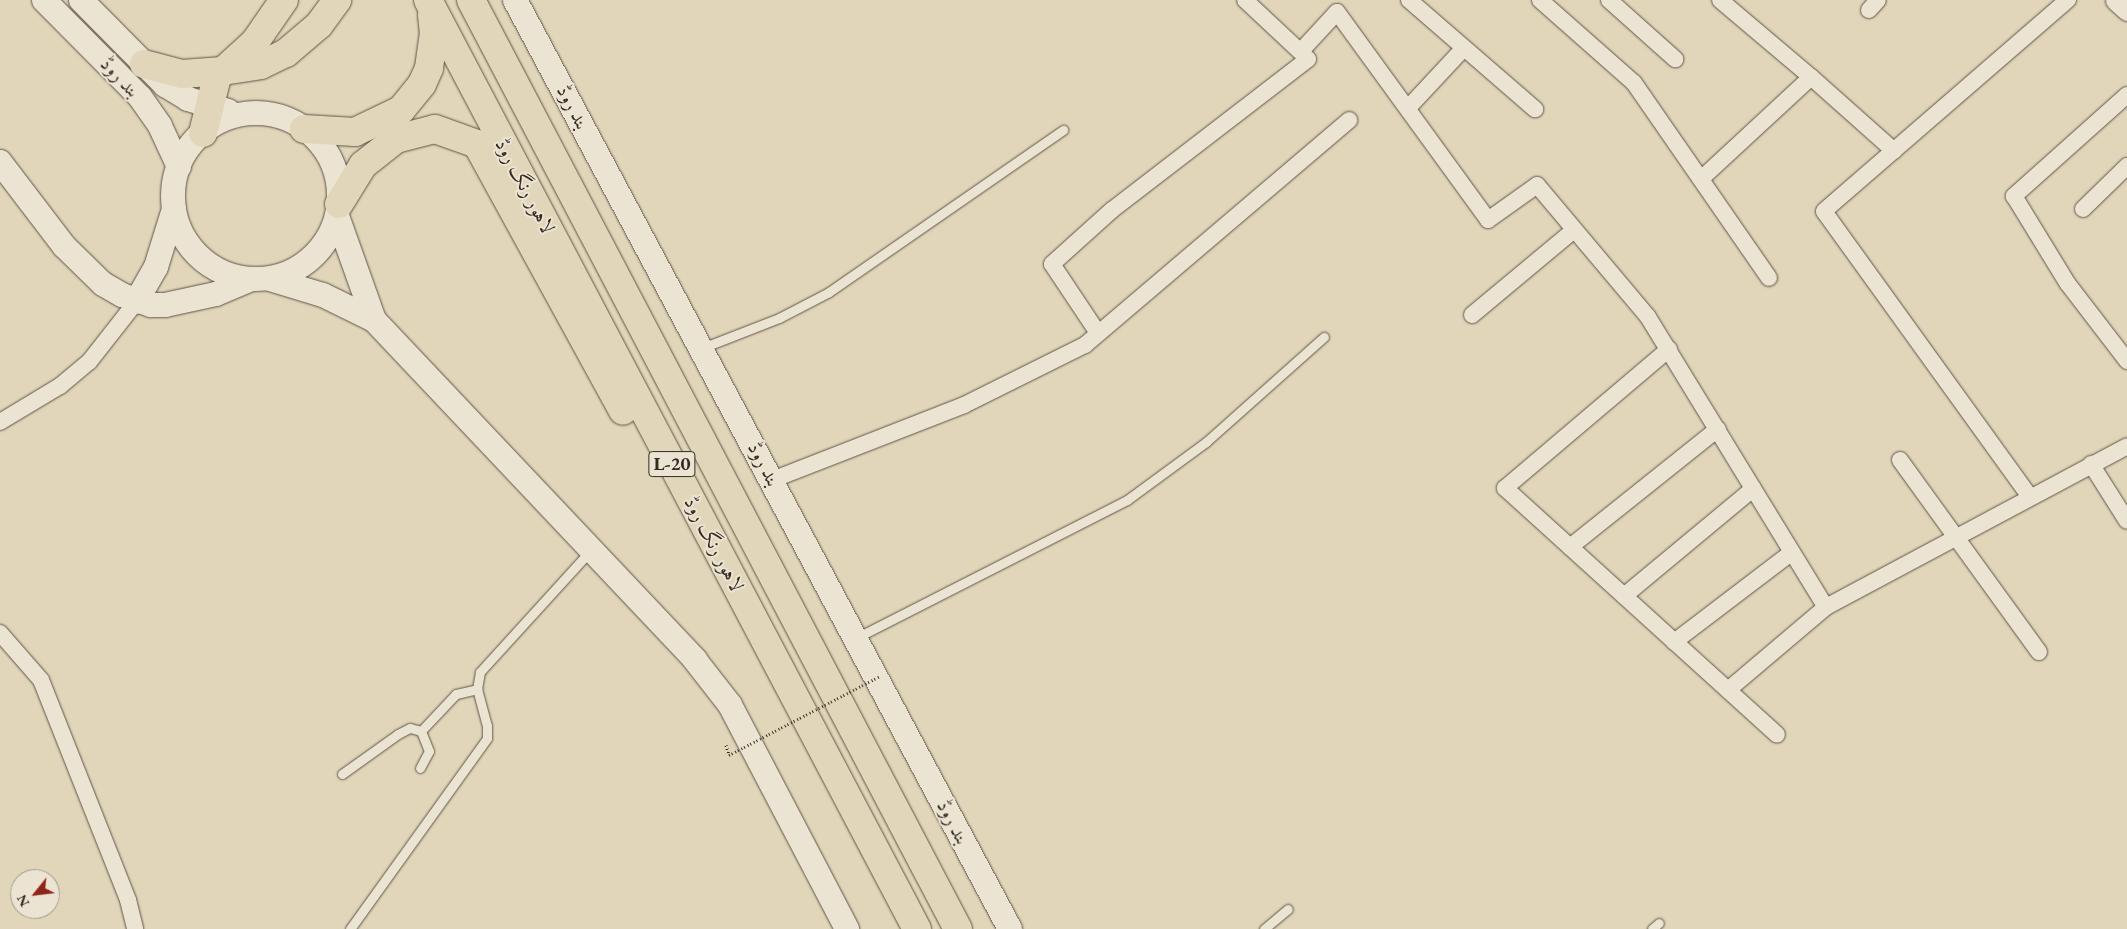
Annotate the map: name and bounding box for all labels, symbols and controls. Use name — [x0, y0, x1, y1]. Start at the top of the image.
street label: بند روڈ — [95, 52, 145, 102]
street label: بند روڈ — [551, 81, 595, 133]
street label: لاہور رنگ روڈ — [490, 134, 560, 238]
street label: بند روڈ — [742, 438, 786, 490]
road number: L-20 — [648, 448, 696, 480]
street label: لاہور رنگ روڈ — [679, 492, 749, 596]
street label: بند روڈ — [931, 796, 975, 848]
north arrow — [10, 869, 60, 919]
text: N — [12, 891, 33, 910]

